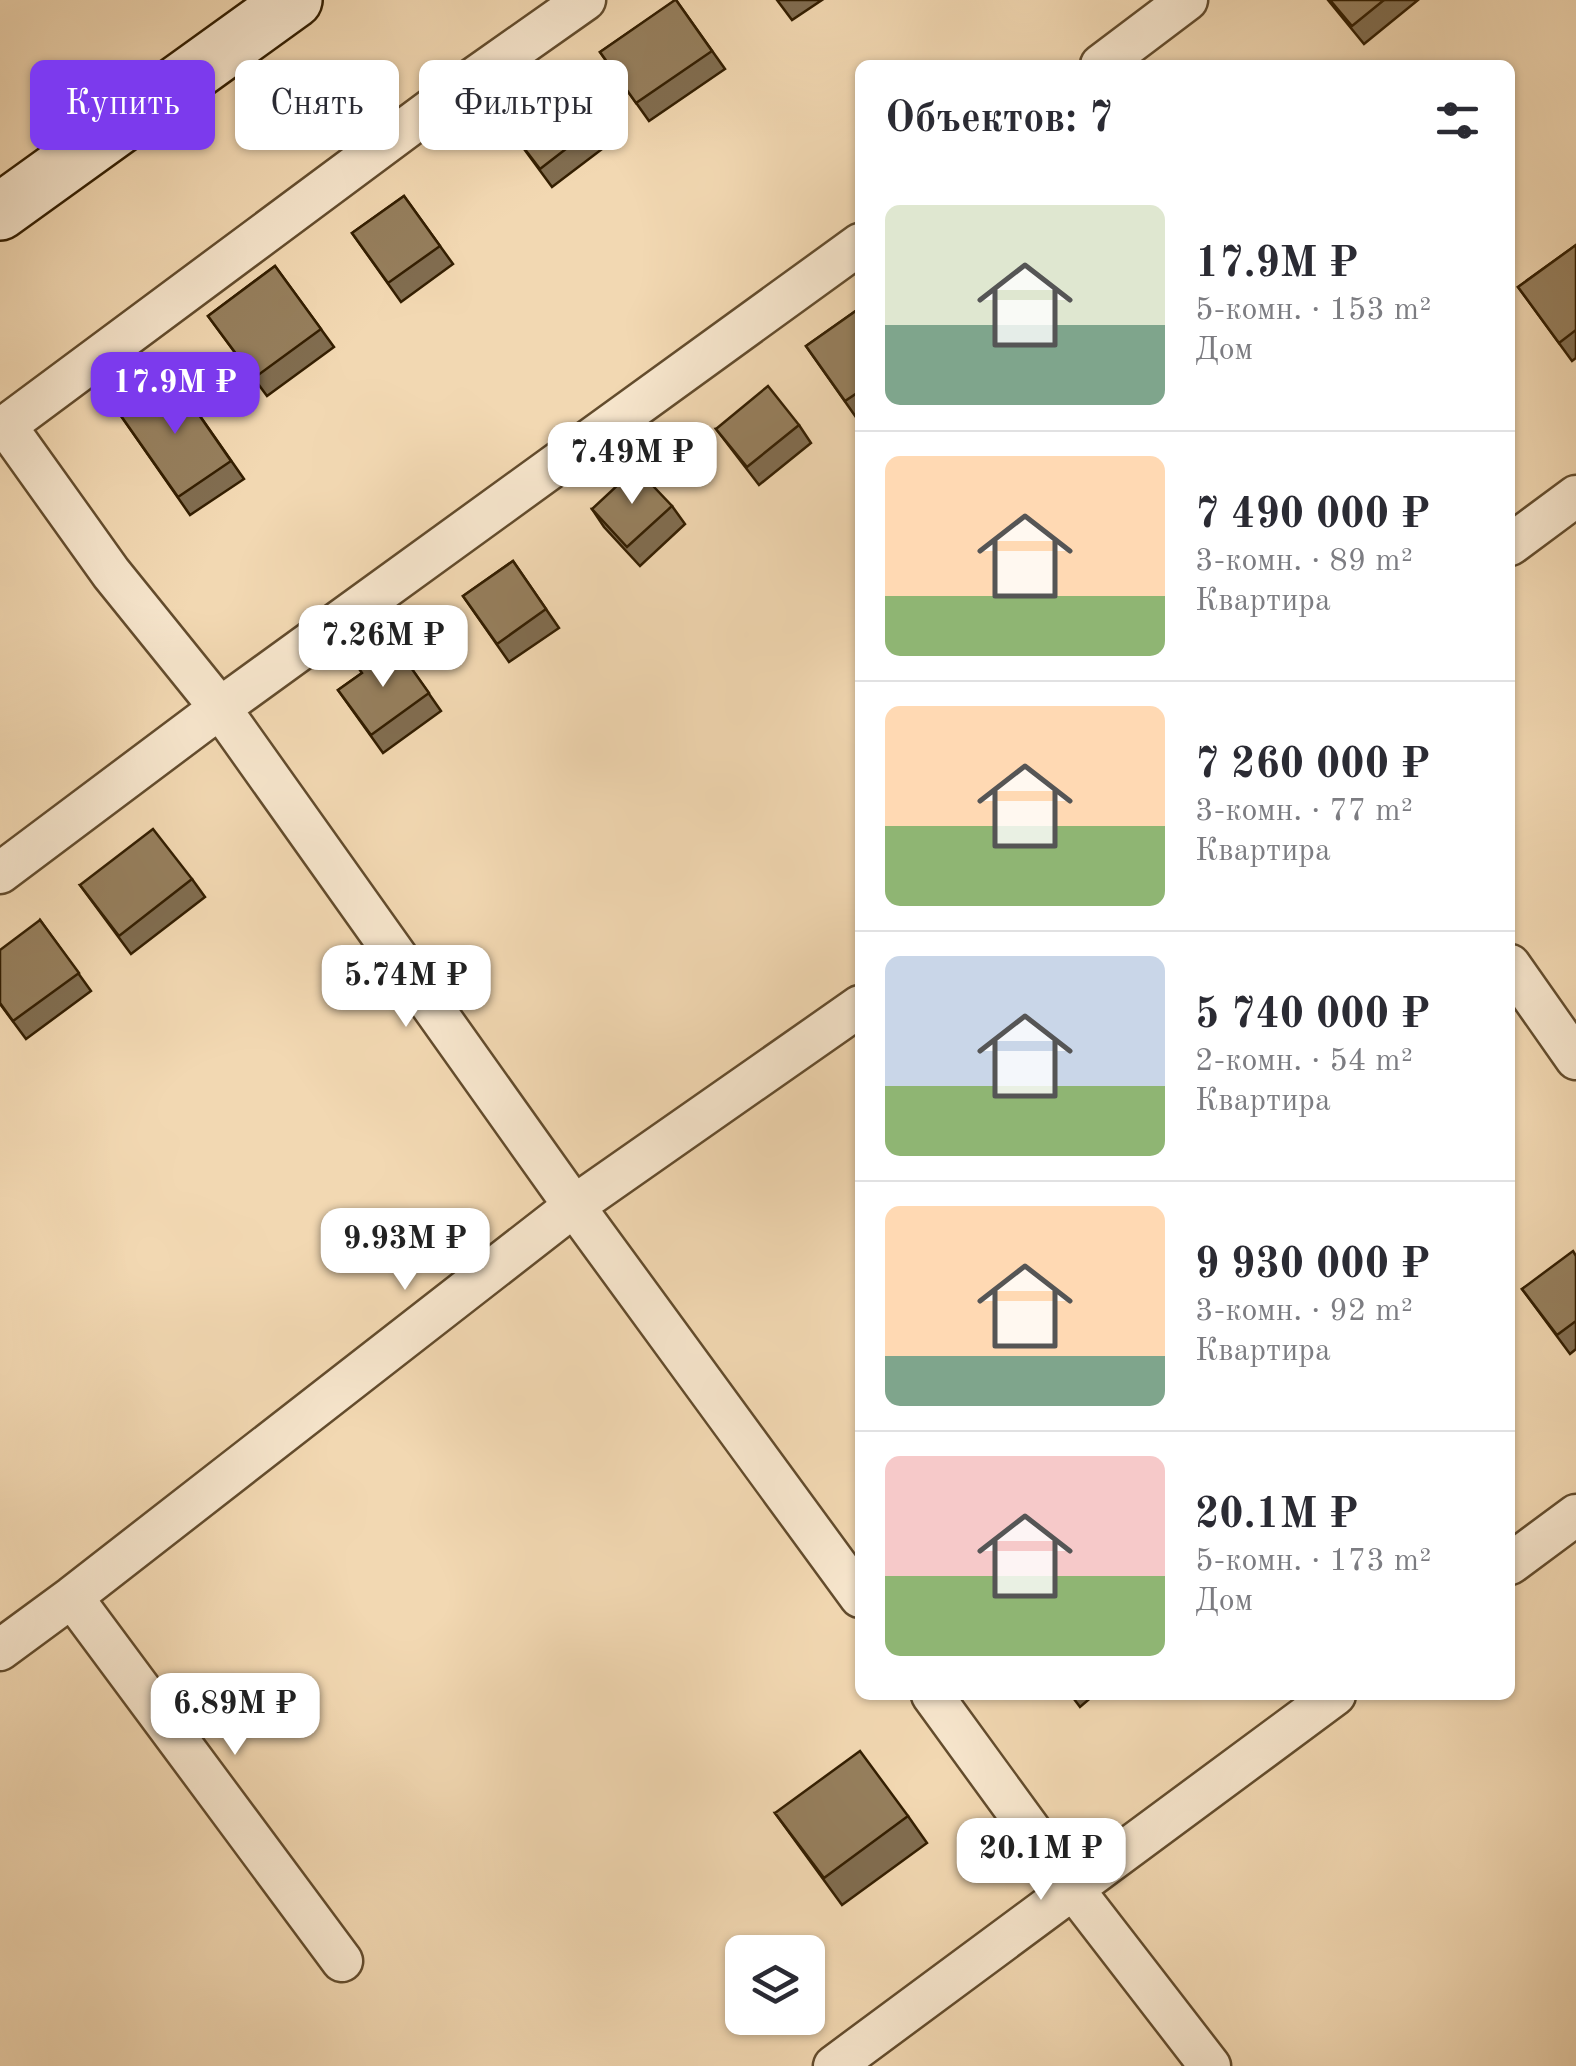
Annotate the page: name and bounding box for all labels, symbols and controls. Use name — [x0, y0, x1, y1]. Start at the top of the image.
chip: Купить — [30, 60, 215, 150]
chip: Снять — [235, 60, 399, 150]
chip: Фильтры — [419, 60, 628, 150]
icon: filters — [1430, 93, 1485, 148]
text: Объектов: 7 — [885, 99, 1113, 141]
text: 17.9M ₽ — [1195, 244, 1358, 286]
icon: home — [965, 245, 1085, 365]
text: 5-комн. · 153 m² — [1195, 295, 1431, 327]
text: Дом — [1195, 335, 1253, 367]
pin: 17.9M ₽ — [83, 352, 267, 437]
text: 17.9M ₽ — [113, 368, 237, 400]
pin: 7.49M ₽ — [540, 422, 724, 507]
text: 7.49M ₽ — [570, 438, 694, 470]
text: 7 490 000 ₽ — [1195, 495, 1430, 537]
icon: home — [965, 496, 1085, 616]
text: 3-комн. · 89 m² — [1195, 546, 1413, 578]
text: Квартира — [1195, 586, 1331, 618]
pin: 7.26M ₽ — [291, 605, 475, 690]
text: 7.26M ₽ — [321, 621, 445, 653]
text: 7 260 000 ₽ — [1195, 745, 1430, 787]
icon: home — [965, 746, 1085, 866]
text: 3-комн. · 77 m² — [1195, 796, 1413, 828]
text: Квартира — [1195, 836, 1331, 868]
pin: 5.74M ₽ — [314, 945, 498, 1030]
text: 5.74M ₽ — [344, 961, 468, 993]
text: 5 740 000 ₽ — [1195, 995, 1430, 1037]
icon: home — [965, 996, 1085, 1116]
text: 2-комн. · 54 m² — [1195, 1046, 1413, 1078]
text: Квартира — [1195, 1086, 1331, 1118]
pin: 9.93M ₽ — [313, 1208, 497, 1293]
text: 9.93M ₽ — [343, 1224, 467, 1256]
text: 9 930 000 ₽ — [1195, 1245, 1430, 1287]
icon: home — [965, 1246, 1085, 1366]
text: 3-комн. · 92 m² — [1195, 1296, 1413, 1328]
text: Квартира — [1195, 1336, 1331, 1368]
text: 20.1M ₽ — [1195, 1495, 1358, 1537]
icon: home — [965, 1496, 1085, 1616]
text: 5-комн. · 173 m² — [1195, 1546, 1431, 1578]
text: Дом — [1195, 1586, 1253, 1618]
pin: 6.89M ₽ — [143, 1673, 327, 1758]
text: 6.89M ₽ — [173, 1689, 297, 1721]
pin: 20.1M ₽ — [949, 1818, 1133, 1903]
text: 20.1M ₽ — [979, 1834, 1103, 1866]
map controls — [725, 1935, 825, 2035]
button: layers — [725, 1935, 825, 2035]

